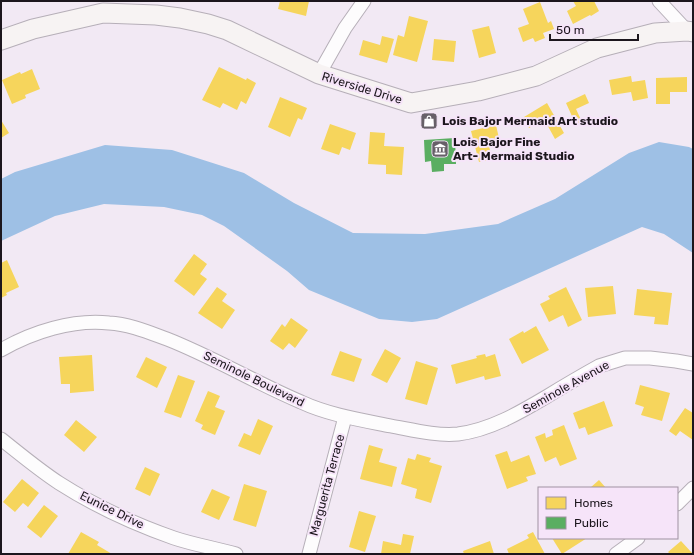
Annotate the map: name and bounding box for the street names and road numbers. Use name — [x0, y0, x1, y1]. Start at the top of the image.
street label: Riverside Drive — [320, 69, 404, 107]
street label: Seminole Boulevard — [201, 348, 307, 410]
street label: Seminole Avenue — [521, 357, 612, 416]
street label: Marguerita Terrace — [307, 432, 347, 537]
street label: Eunice Drive — [78, 488, 147, 532]

